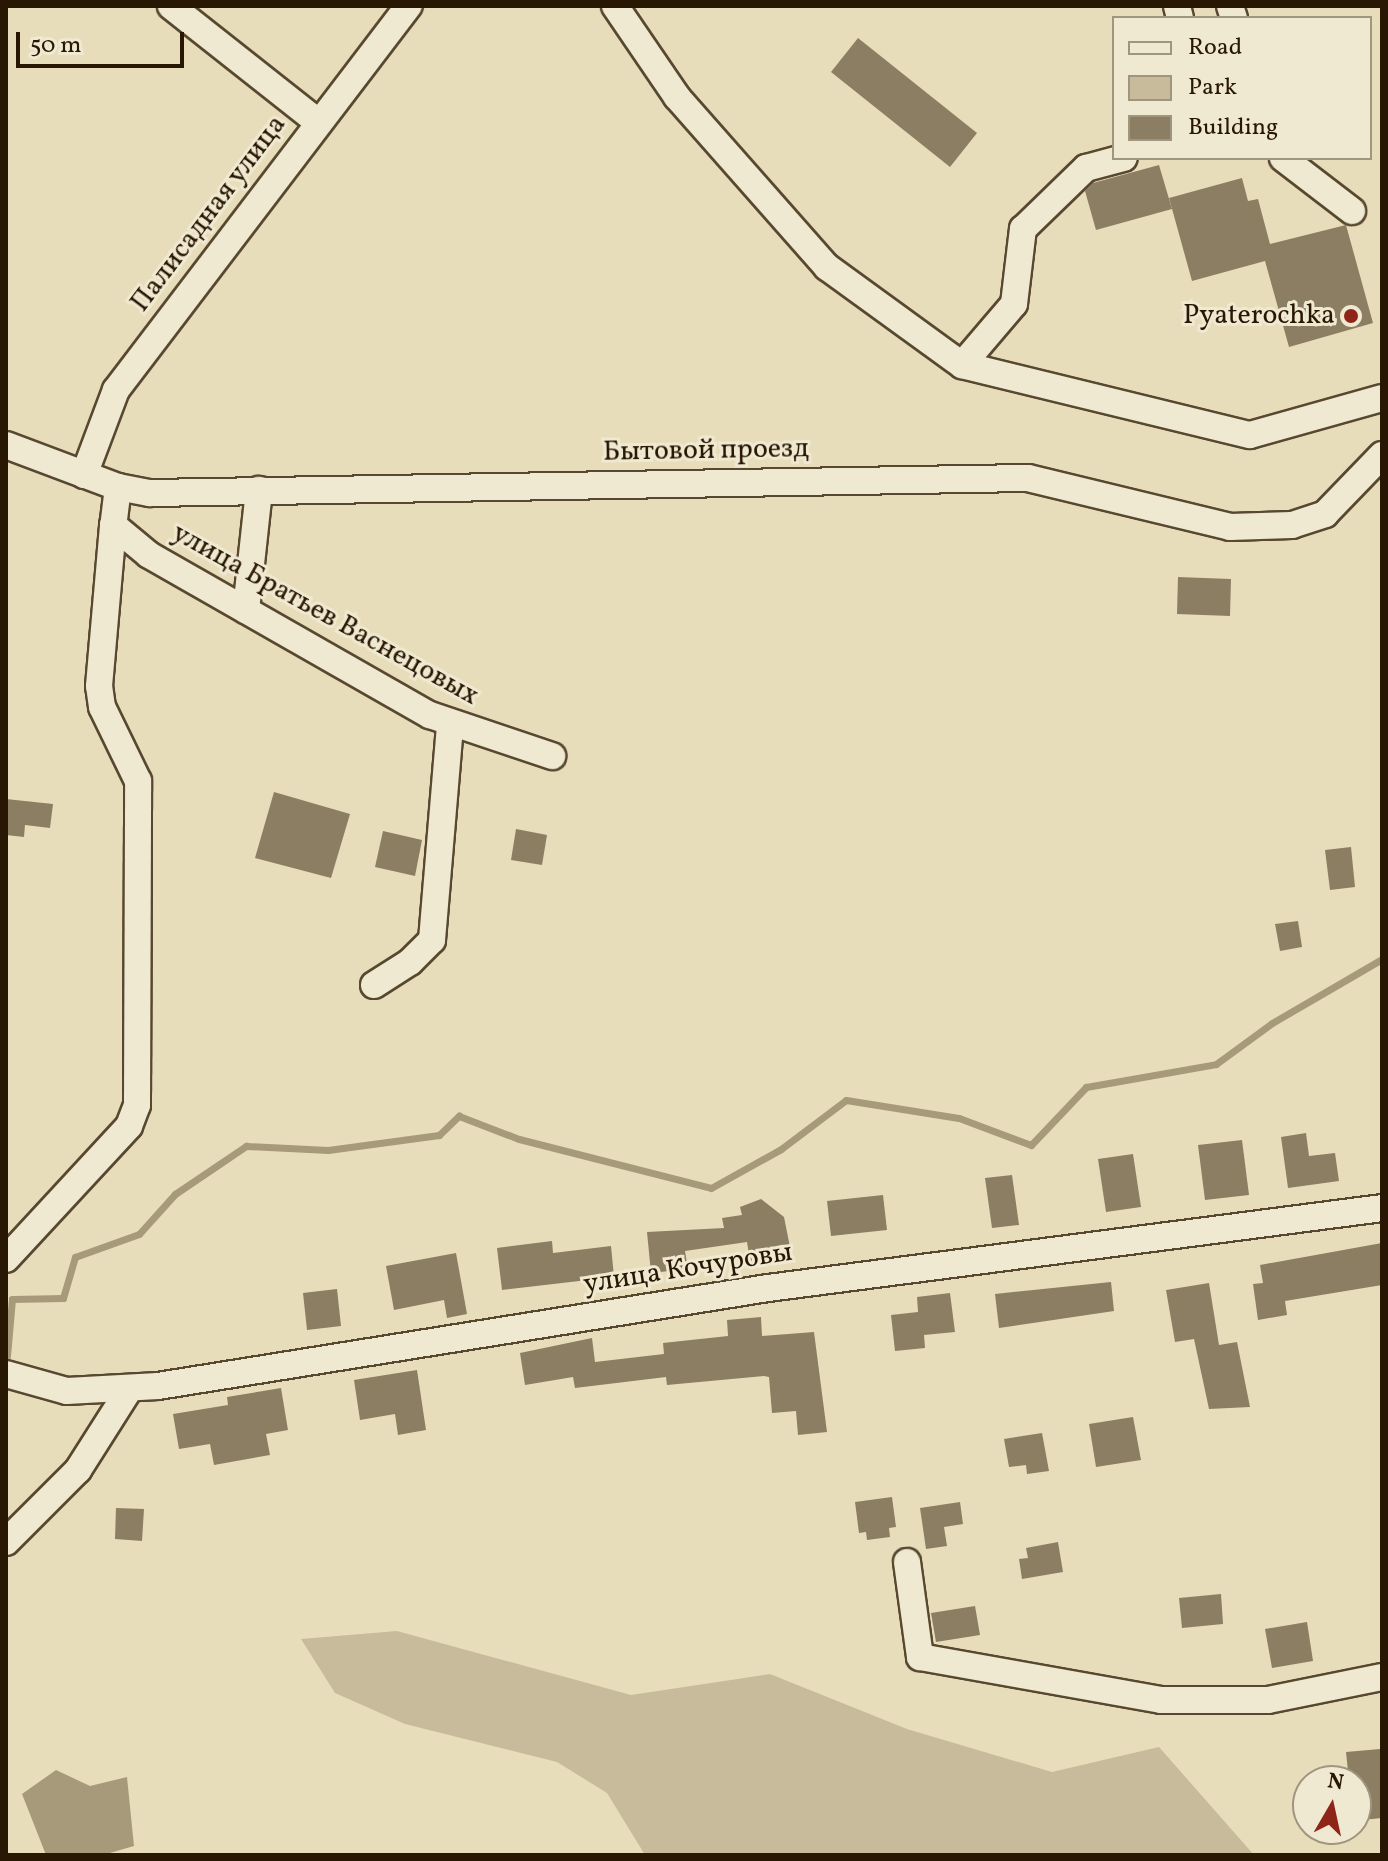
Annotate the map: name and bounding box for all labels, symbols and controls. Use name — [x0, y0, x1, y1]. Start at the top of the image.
scale bar — [20, 16, 188, 66]
legend — [1112, 16, 1372, 160]
text: 50 m — [30, 29, 82, 63]
text: Road — [1188, 31, 1242, 65]
text: Park — [1188, 71, 1237, 105]
street label: Палисадная улица — [124, 109, 294, 319]
text: Building — [1188, 111, 1278, 145]
place label: Pyaterochka — [1183, 299, 1335, 333]
marker: Pyaterochka — [1342, 307, 1360, 325]
street label: Бытовой проезд — [603, 432, 809, 470]
street label: улица Братьев Васнецовых — [166, 517, 484, 713]
street label: улица Кочуровы — [581, 1236, 795, 1302]
north arrow — [1292, 1765, 1372, 1845]
text: N — [1325, 1766, 1346, 1799]

